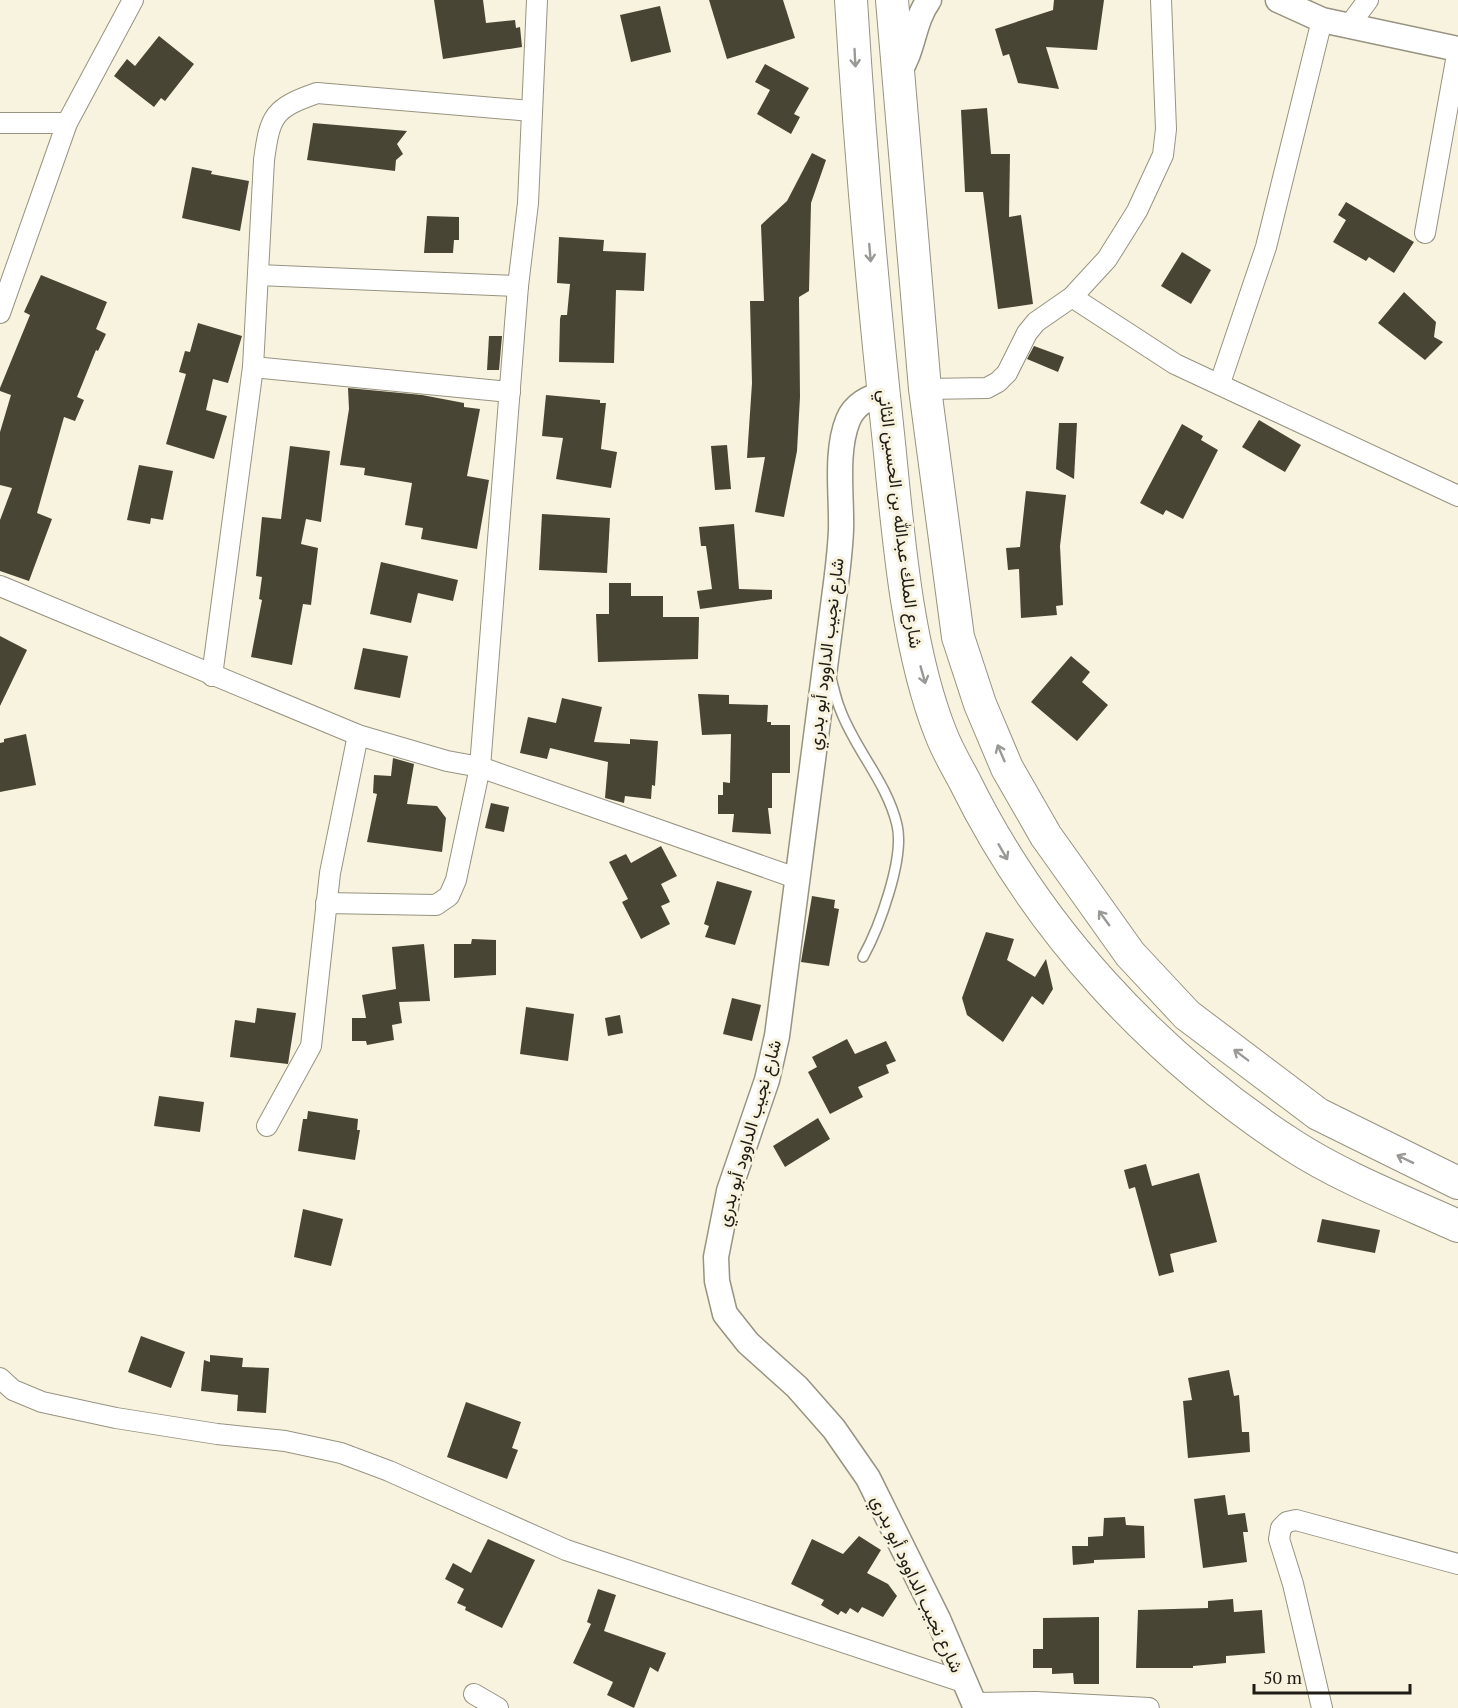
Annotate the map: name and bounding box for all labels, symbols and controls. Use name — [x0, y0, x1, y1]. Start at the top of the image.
one-way arrow — [849, 48, 860, 68]
one-way arrow — [865, 242, 876, 262]
street label: شارع الملك عبدالله بن الحسين الثاني — [869, 388, 929, 650]
street label: شارع نجيب الداوود أبو بدري — [801, 556, 853, 752]
one-way arrow — [918, 665, 929, 684]
one-way arrow — [995, 744, 1006, 763]
one-way arrow — [997, 843, 1009, 860]
one-way arrow — [1098, 910, 1110, 926]
street label: شارع نجيب الداوود أبو بدري — [710, 1037, 790, 1230]
one-way arrow — [1233, 1049, 1249, 1061]
one-way arrow — [1396, 1152, 1414, 1164]
street label: شارع نجيب الداوود أبو بدري — [863, 1491, 970, 1678]
scale bar — [1254, 1657, 1410, 1695]
text: 50 m — [1263, 1665, 1303, 1689]

